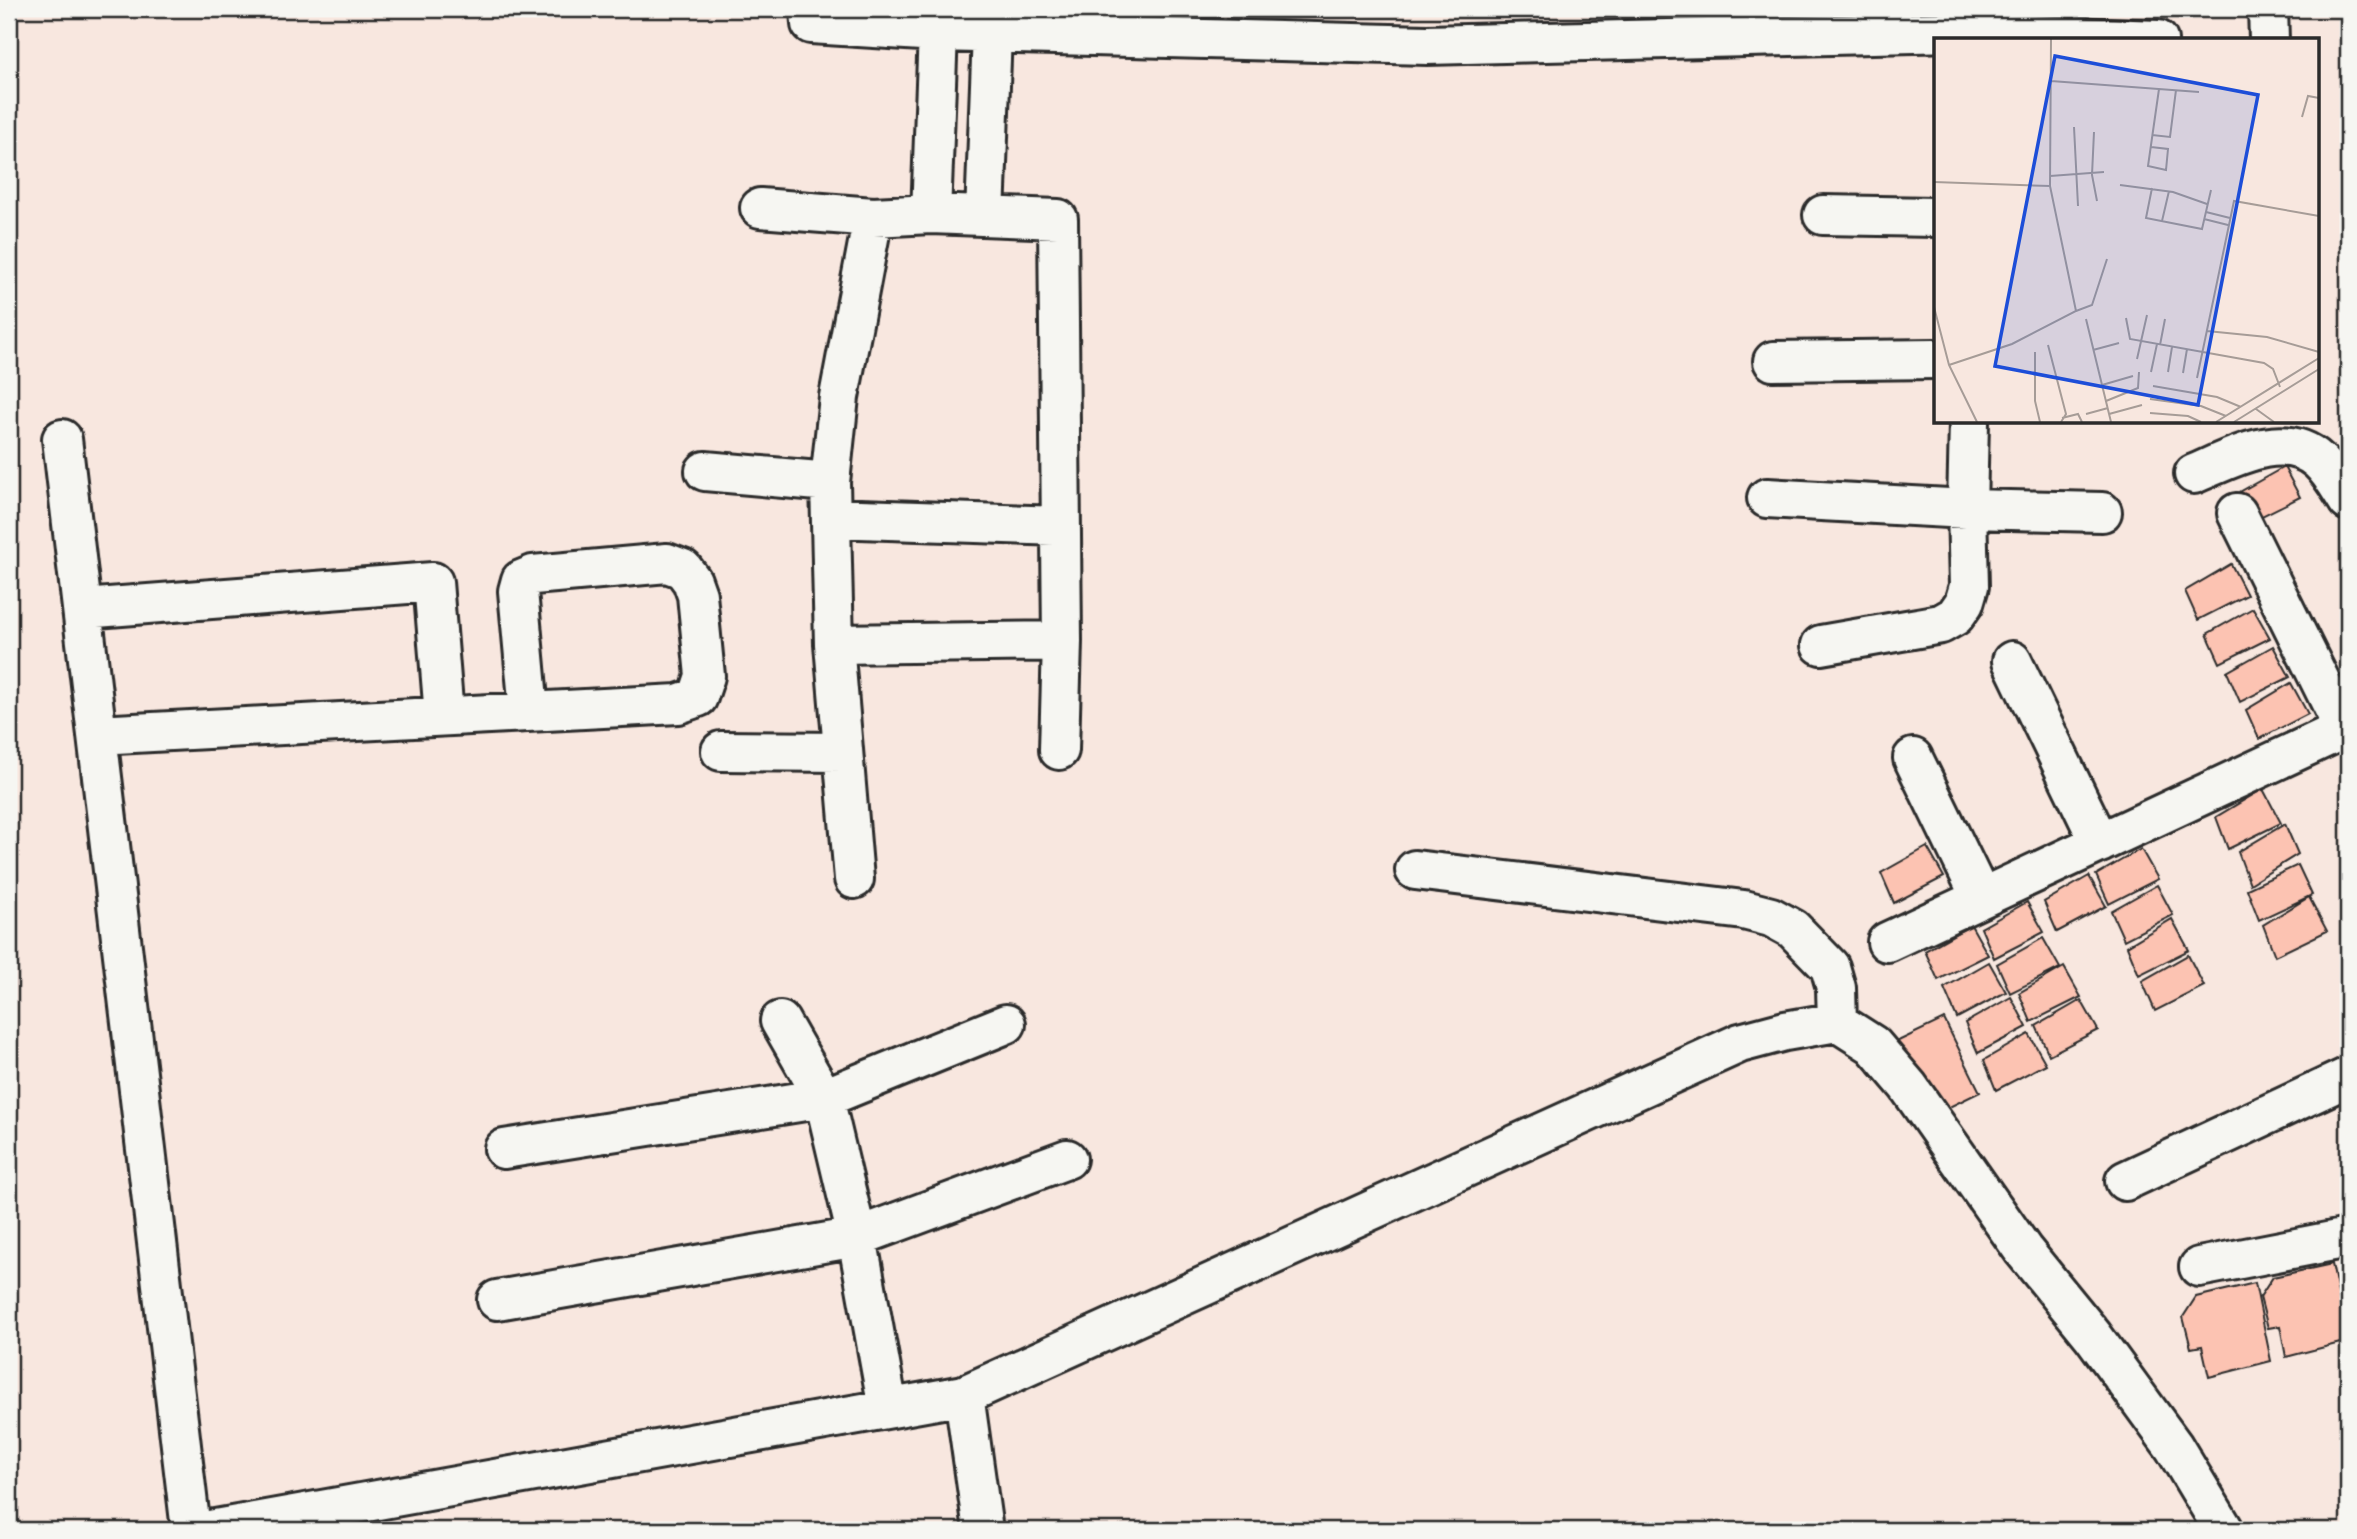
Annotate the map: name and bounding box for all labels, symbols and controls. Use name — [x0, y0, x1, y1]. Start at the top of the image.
inset map — [1934, 38, 2318, 424]

